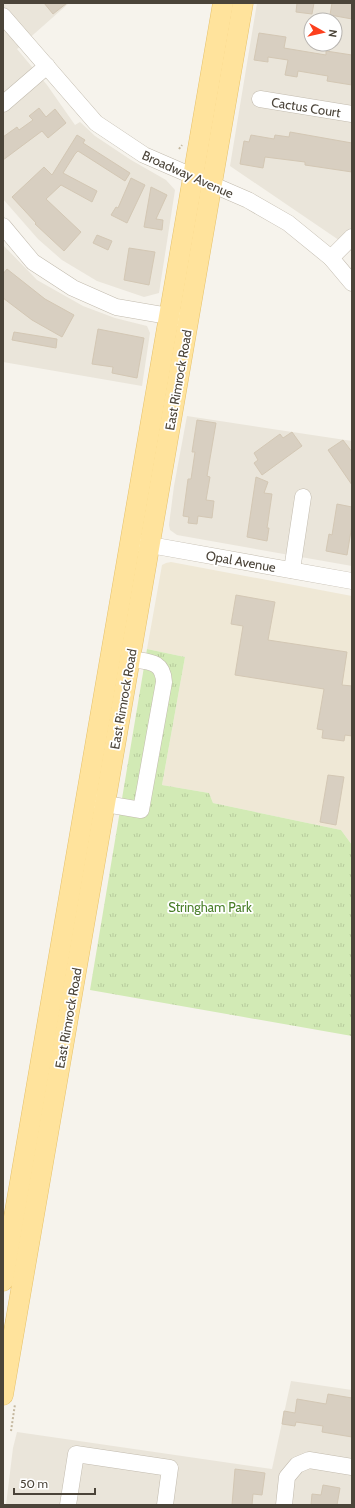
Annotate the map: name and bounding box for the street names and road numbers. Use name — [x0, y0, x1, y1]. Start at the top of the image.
street label: Cactus Court — [270, 94, 342, 120]
street label: Broadway Avenue — [140, 147, 236, 201]
street label: East Rimrock Road — [161, 328, 195, 432]
street label: Opal Avenue — [205, 547, 277, 575]
street label: East Rimrock Road — [106, 647, 140, 751]
street label: East Rimrock Road — [51, 966, 85, 1070]

